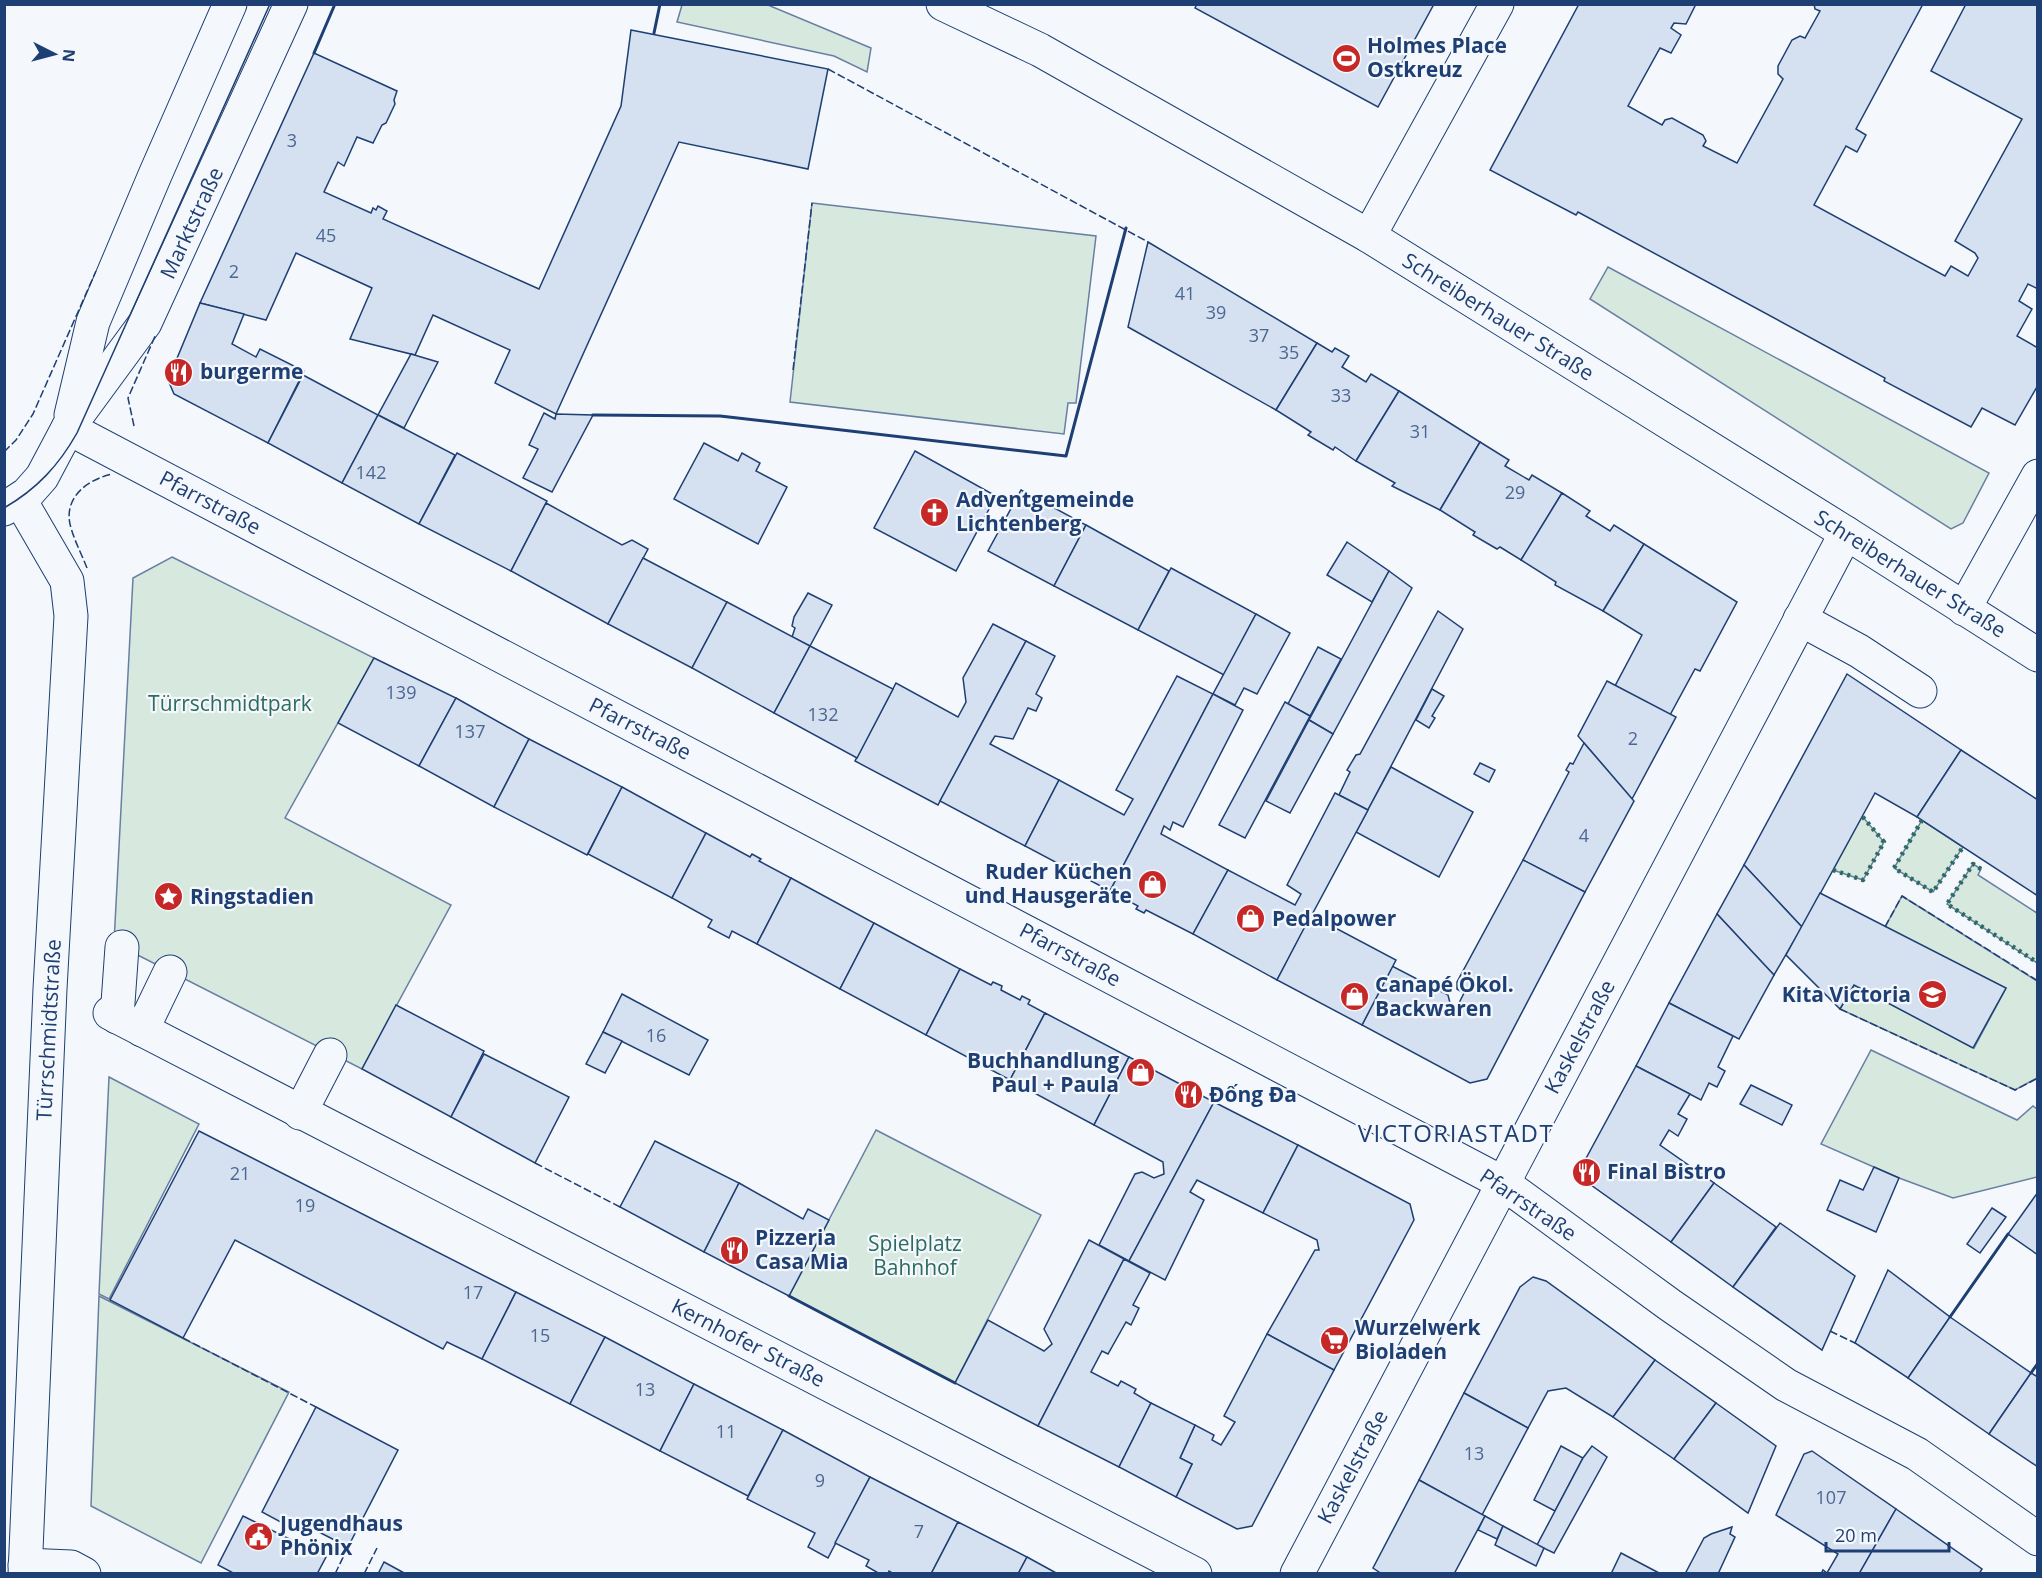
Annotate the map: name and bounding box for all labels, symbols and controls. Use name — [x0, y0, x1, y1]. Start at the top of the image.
north arrow — [24, 24, 84, 84]
place label: Holmes Place Ostkreuz — [1367, 31, 1507, 83]
sports icon: Holmes Place Ostkreuz — [1330, 42, 1362, 74]
text: N — [57, 48, 81, 63]
house number: 3 — [287, 128, 297, 152]
street label: Marktstraße — [153, 162, 229, 283]
house number: 45 — [316, 223, 336, 247]
street label: Schreiberhauer Straße — [1398, 246, 1600, 387]
house number: 2 — [229, 259, 239, 283]
house number: 41 — [1175, 281, 1195, 305]
house number: 39 — [1206, 300, 1226, 324]
house number: 37 — [1249, 323, 1269, 347]
house number: 35 — [1279, 340, 1299, 364]
restaurant icon: burgerme — [163, 356, 195, 388]
place label: burgerme — [200, 357, 303, 385]
house number: 33 — [1331, 383, 1351, 407]
house number: 31 — [1410, 419, 1430, 443]
house number: 142 — [356, 460, 386, 484]
street label: Pfarrstraße — [155, 464, 266, 541]
house number: 29 — [1505, 480, 1525, 504]
place label: Adventgemeinde Lichtenberg — [956, 485, 1134, 537]
church icon: Adventgemeinde Lichtenberg — [919, 496, 951, 528]
street label: Schreiberhauer Straße — [1810, 503, 2012, 644]
house number: 139 — [386, 680, 416, 704]
park label: Türrschmidtpark — [148, 689, 312, 717]
street label: Pfarrstraße — [585, 690, 696, 766]
house number: 132 — [808, 702, 838, 726]
house number: 137 — [455, 719, 485, 743]
house number: 2 — [1628, 726, 1638, 750]
house number: 4 — [1579, 823, 1589, 847]
place label: Ruder Küchen und Hausgeräte — [965, 857, 1132, 909]
shop icon: Ruder Küchen und Hausgeräte — [1137, 868, 1169, 900]
place icon: Ringstadien — [153, 881, 185, 913]
place label: Ringstadien — [190, 882, 314, 910]
shop icon: Pedalpower — [1235, 903, 1267, 935]
place label: Pedalpower — [1272, 904, 1397, 932]
street label: Pfarrstraße — [1015, 916, 1126, 993]
street label: Türrschmidtstraße — [29, 938, 67, 1122]
place label: Canapé Ökol. Backwaren — [1375, 970, 1514, 1022]
street label: Kaskelstraße — [1537, 975, 1621, 1098]
school or university icon: Kita Victoria — [1916, 979, 1948, 1011]
place label: Kita Victoria — [1782, 980, 1911, 1008]
shop icon: Canapé Ökol. Backwaren — [1338, 981, 1370, 1013]
house number: 16 — [646, 1023, 666, 1047]
place label: Buchhandlung Paul + Paula — [967, 1046, 1119, 1098]
shop icon: Buchhandlung Paul + Paula — [1124, 1057, 1156, 1089]
restaurant icon: Đống Đa — [1172, 1079, 1204, 1111]
place label: Đống Đa — [1209, 1080, 1297, 1108]
district label: VICTORIASTADT — [1358, 1116, 1554, 1149]
restaurant icon: Final Bistro — [1570, 1156, 1602, 1188]
place label: Final Bistro — [1607, 1157, 1726, 1185]
house number: 21 — [230, 1161, 250, 1185]
street label: Pfarrstraße — [1475, 1161, 1582, 1247]
house number: 19 — [295, 1193, 315, 1217]
place label: Pizzeria Casa Mia — [755, 1223, 849, 1275]
park label: Spielplatz Bahnhof — [868, 1229, 962, 1281]
restaurant icon: Pizzeria Casa Mia — [718, 1234, 750, 1266]
house number: 17 — [463, 1280, 483, 1304]
street label: Kernhofer Straße — [667, 1291, 830, 1393]
place label: Wurzelwerk Bioladen — [1355, 1313, 1482, 1365]
house number: 15 — [530, 1323, 550, 1347]
supermarket icon: Wurzelwerk Bioladen — [1318, 1324, 1350, 1356]
house number: 13 — [635, 1377, 655, 1401]
street label: Kaskelstraße — [1310, 1405, 1394, 1528]
house number: 11 — [716, 1419, 736, 1443]
house number: 13 — [1464, 1441, 1484, 1465]
house number: 9 — [815, 1468, 825, 1492]
house number: 107 — [1816, 1485, 1846, 1509]
place label: Jugendhaus Phönix — [278, 1509, 403, 1561]
scale bar — [1826, 1515, 1949, 1553]
house number: 7 — [914, 1519, 924, 1543]
public building icon: Jugendhaus Phönix — [243, 1520, 275, 1552]
text: 20 m — [1835, 1523, 1877, 1547]

